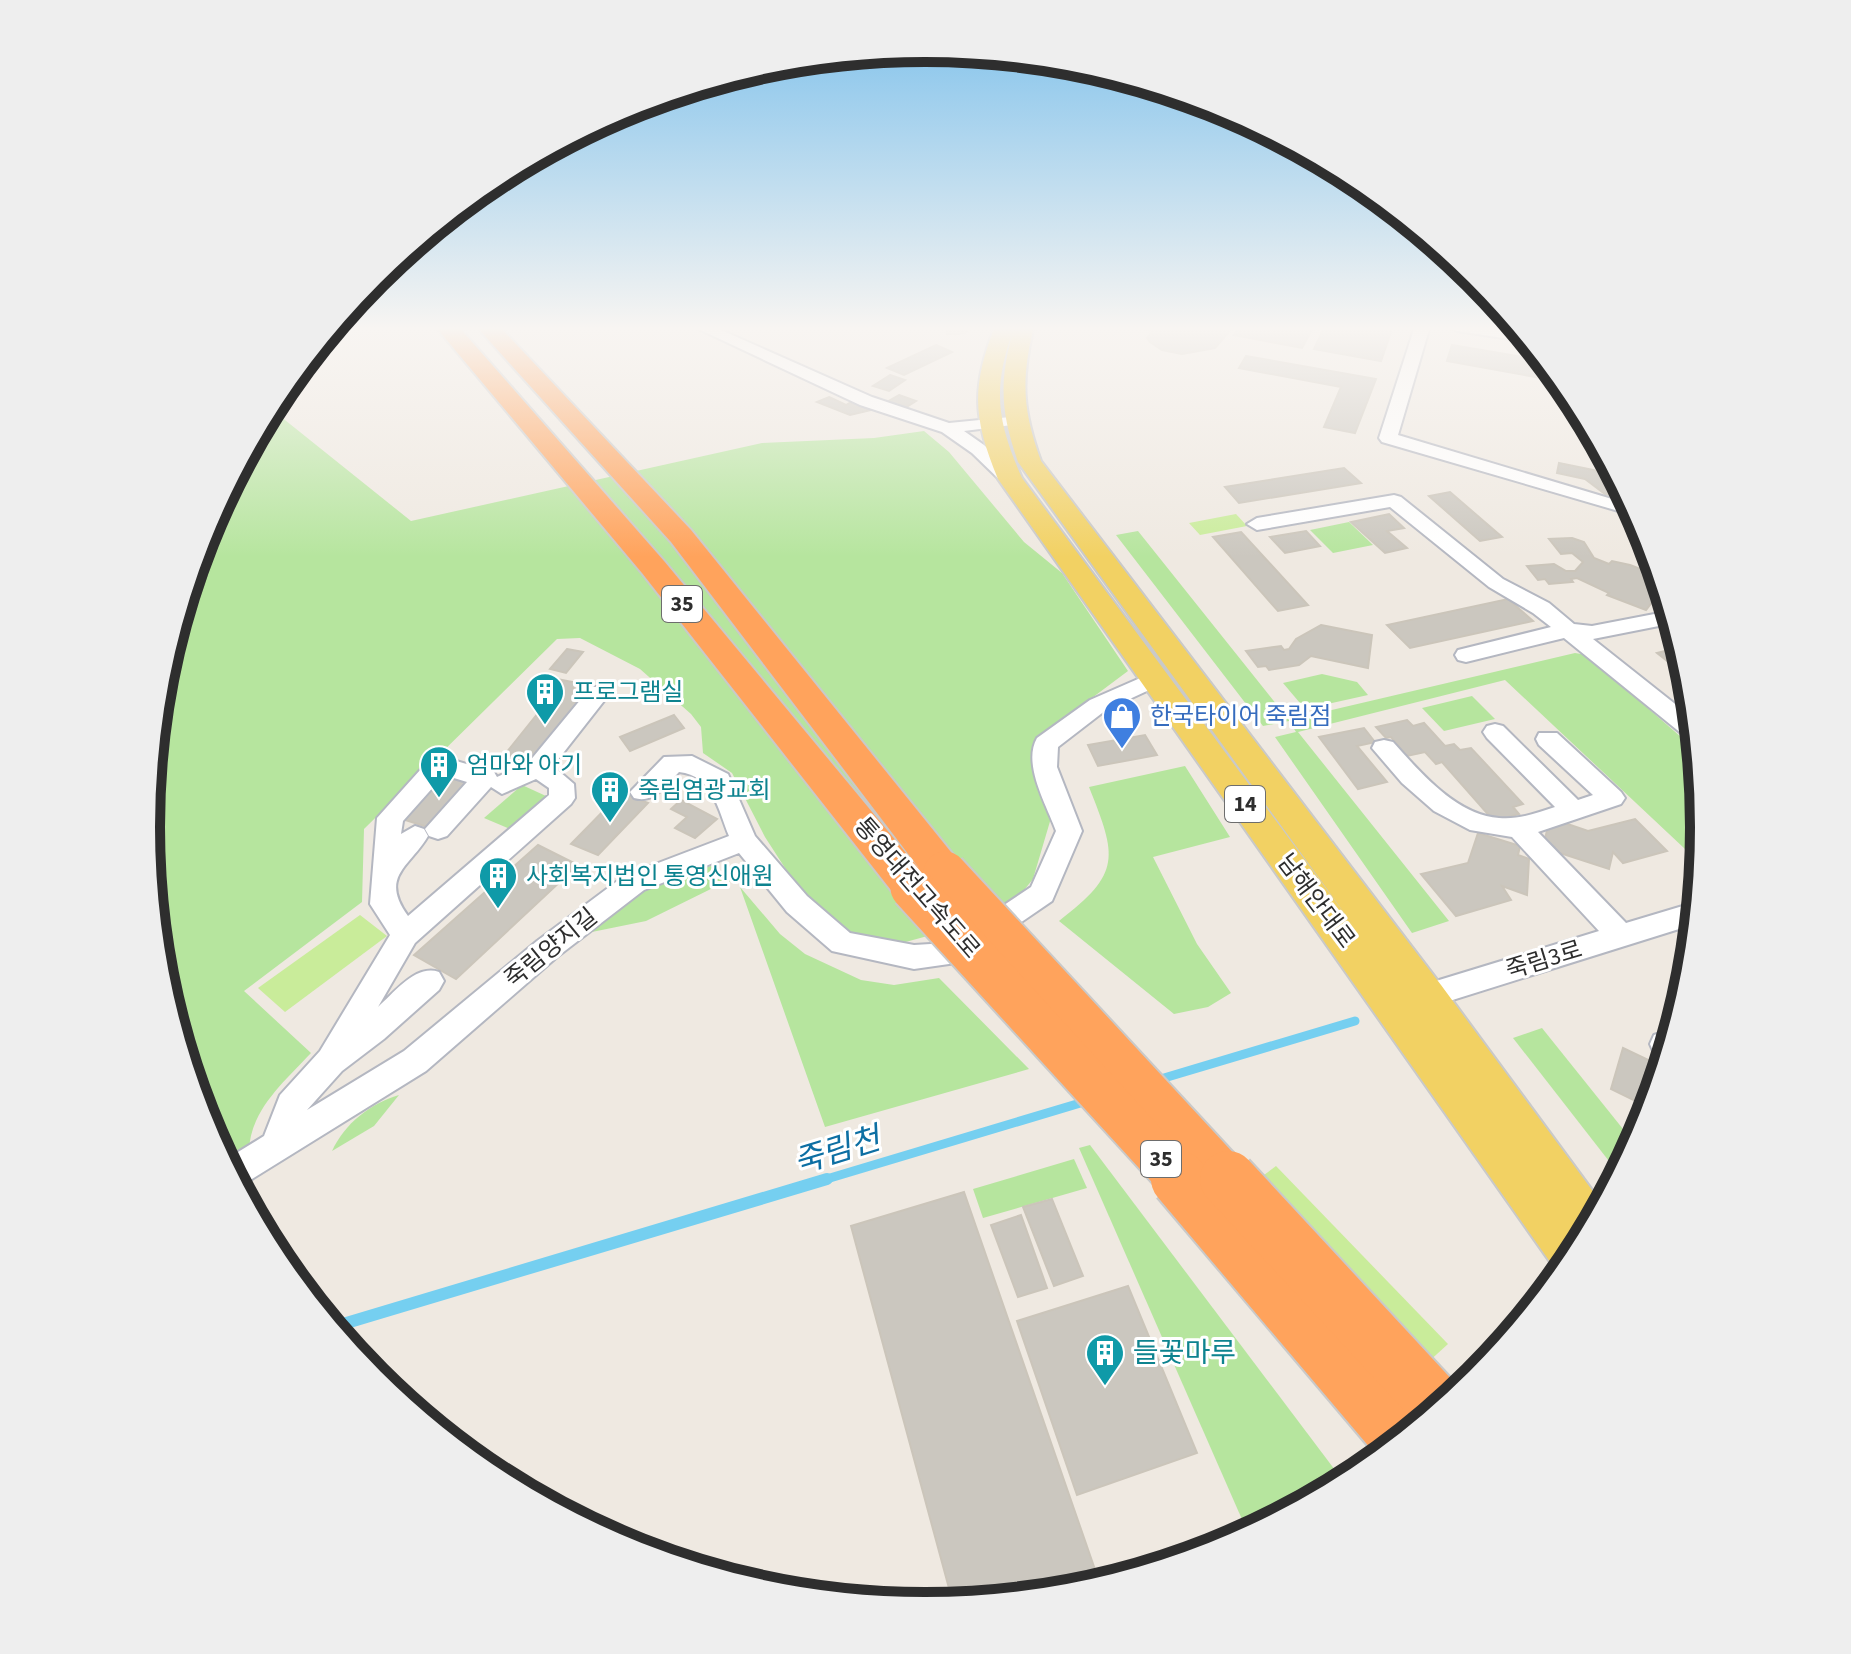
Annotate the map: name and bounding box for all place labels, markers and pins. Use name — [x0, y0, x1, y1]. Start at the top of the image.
building icon: 프로그램실 — [524, 671, 566, 726]
place label: 프로그램실 — [573, 675, 683, 710]
shop icon: 한국타이어 죽림점 — [1101, 695, 1143, 750]
place label: 한국타이어 죽림점 — [1150, 699, 1331, 734]
building icon: 엄마와 아기 — [418, 744, 460, 799]
place label: 엄마와 아기 — [467, 748, 582, 783]
building icon: 죽림염광교회 — [589, 769, 631, 824]
place label: 죽림염광교회 — [638, 773, 770, 808]
building icon: 사회복지법인 통영신애원 — [477, 855, 519, 910]
place label: 사회복지법인 통영신애원 — [526, 859, 774, 894]
building icon: 들꽃마루 — [1084, 1332, 1126, 1387]
place label: 들꽃마루 — [1133, 1333, 1236, 1373]

